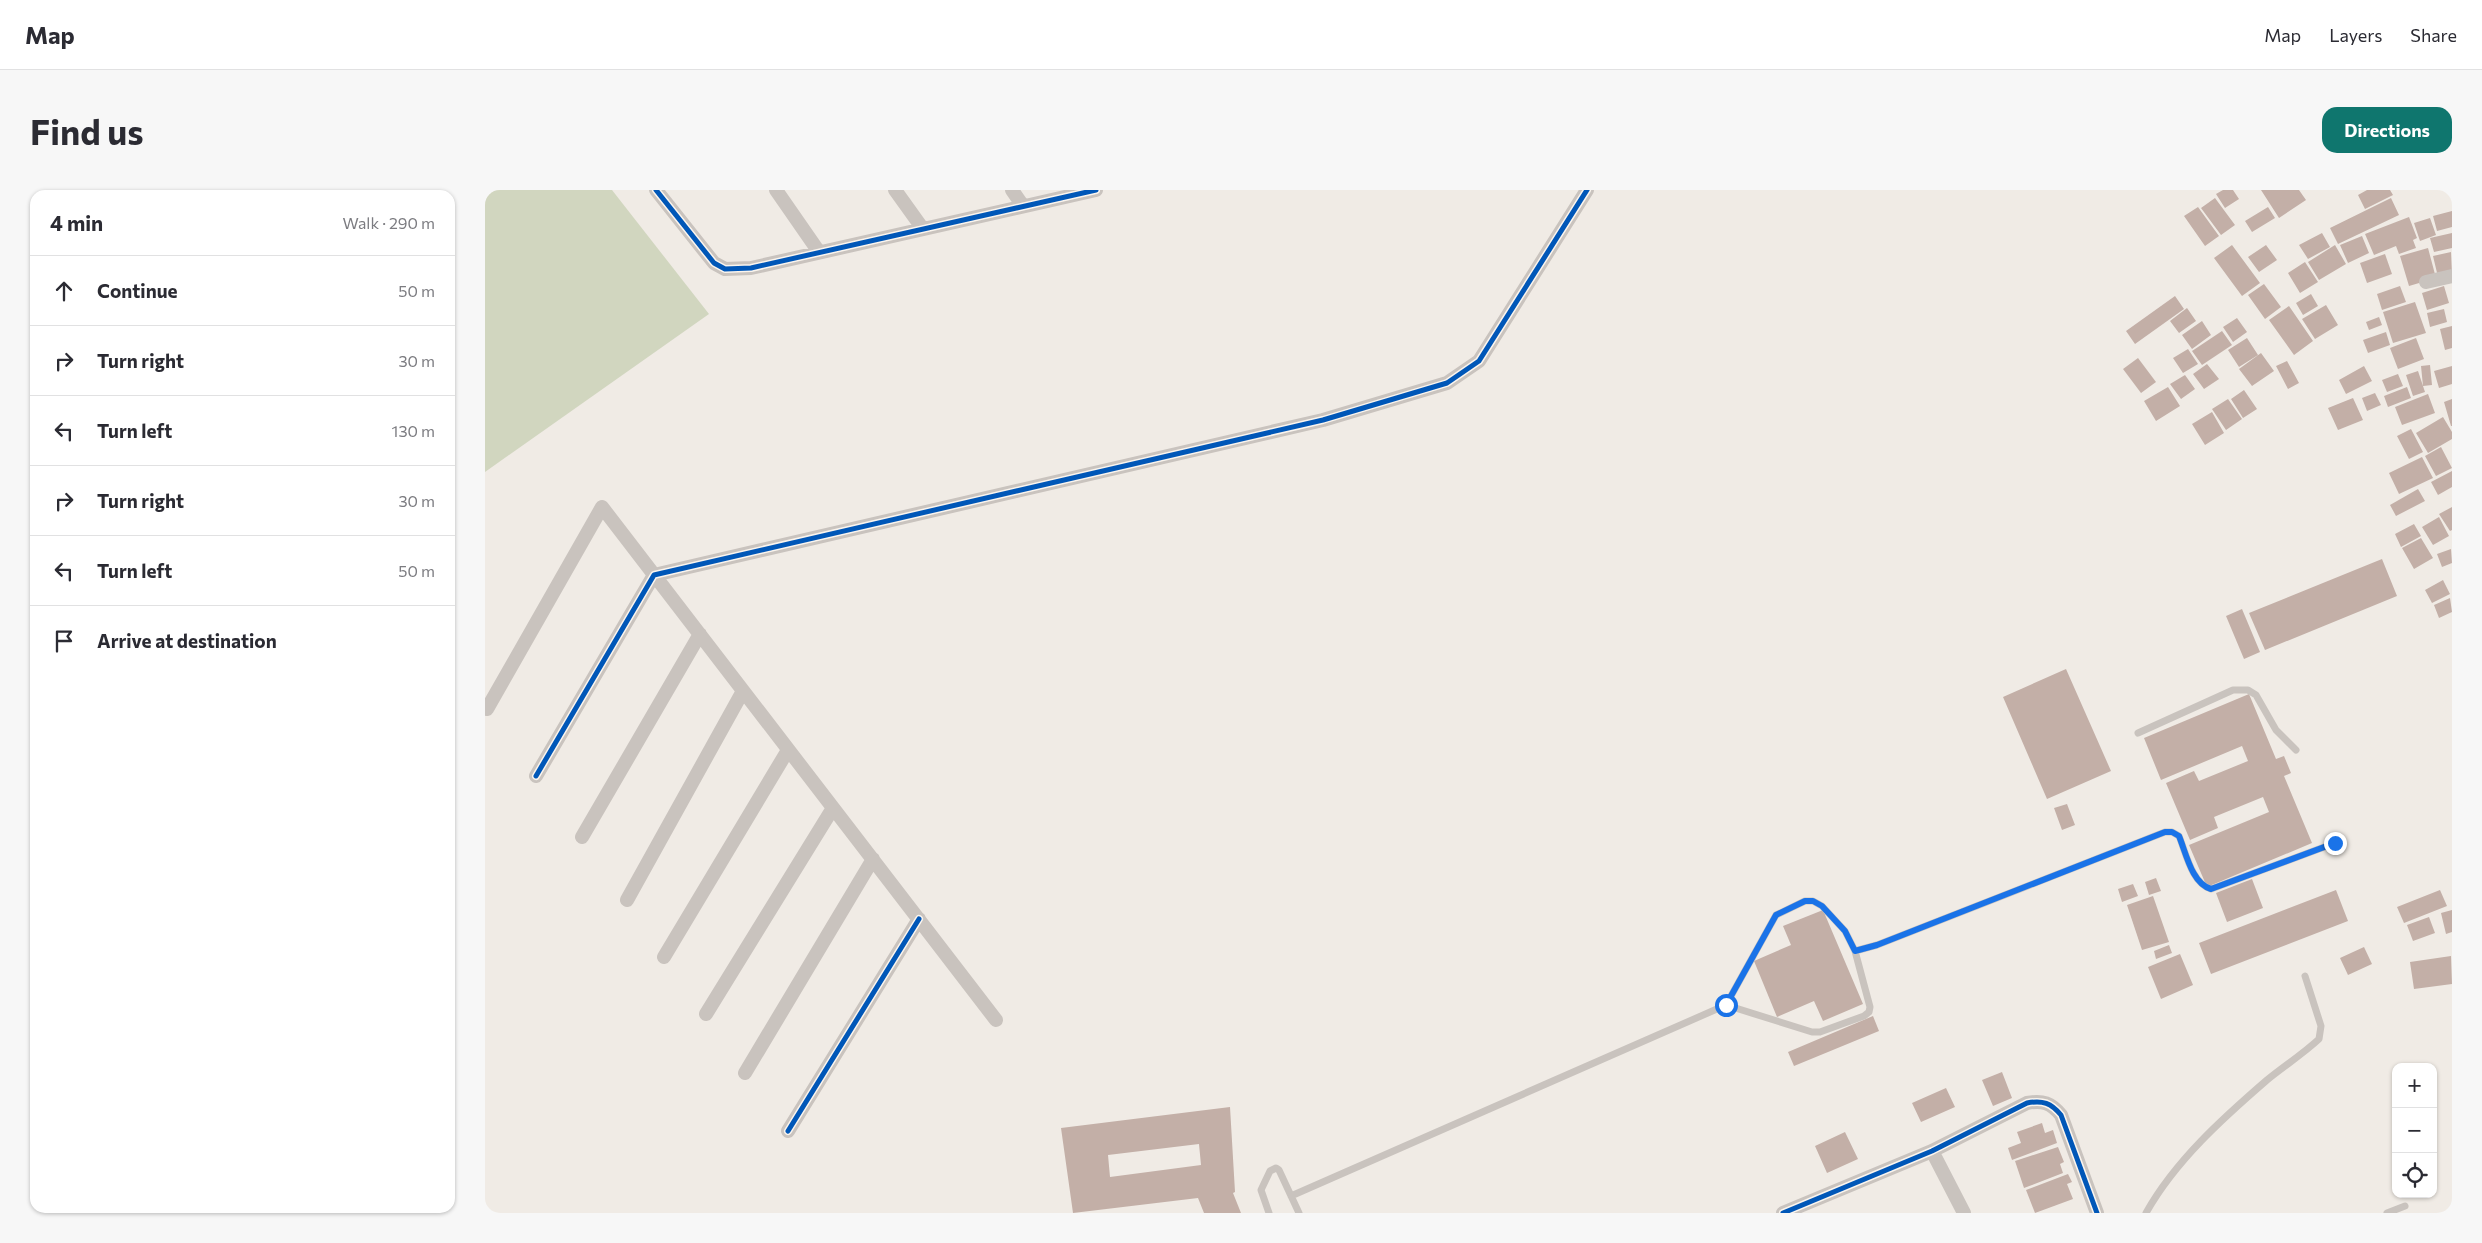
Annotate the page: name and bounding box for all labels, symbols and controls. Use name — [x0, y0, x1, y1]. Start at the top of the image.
text: Map — [25, 20, 75, 49]
text: Map — [2264, 24, 2301, 46]
text: Layers — [2329, 24, 2382, 46]
text: Share — [2410, 24, 2457, 46]
button: Directions — [2322, 107, 2452, 153]
text: Find us — [30, 109, 144, 152]
text: 4 min — [50, 210, 103, 235]
text: Walk · 290 m — [343, 213, 435, 232]
icon: ahead — [50, 277, 78, 305]
text: Continue — [97, 279, 177, 302]
text: 50 m — [398, 281, 435, 300]
icon: right — [50, 347, 78, 375]
text: Turn right — [97, 349, 184, 372]
text: 30 m — [398, 351, 435, 370]
icon: left — [50, 417, 78, 445]
text: Turn left — [97, 419, 172, 442]
text: 130 m — [392, 421, 435, 440]
icon: right — [50, 487, 78, 515]
text: Turn right — [97, 489, 184, 512]
text: 30 m — [398, 491, 435, 510]
icon: left — [50, 557, 78, 585]
text: Turn left — [97, 559, 172, 582]
text: 50 m — [398, 561, 435, 580]
icon: arrive — [50, 627, 78, 655]
text: Arrive at destination — [97, 629, 277, 652]
route end — [2324, 832, 2347, 855]
route start — [1715, 994, 1738, 1017]
map controls — [2392, 1063, 2437, 1198]
button: + — [2392, 1063, 2437, 1108]
button: − — [2392, 1108, 2437, 1153]
button: locate — [2392, 1153, 2437, 1198]

